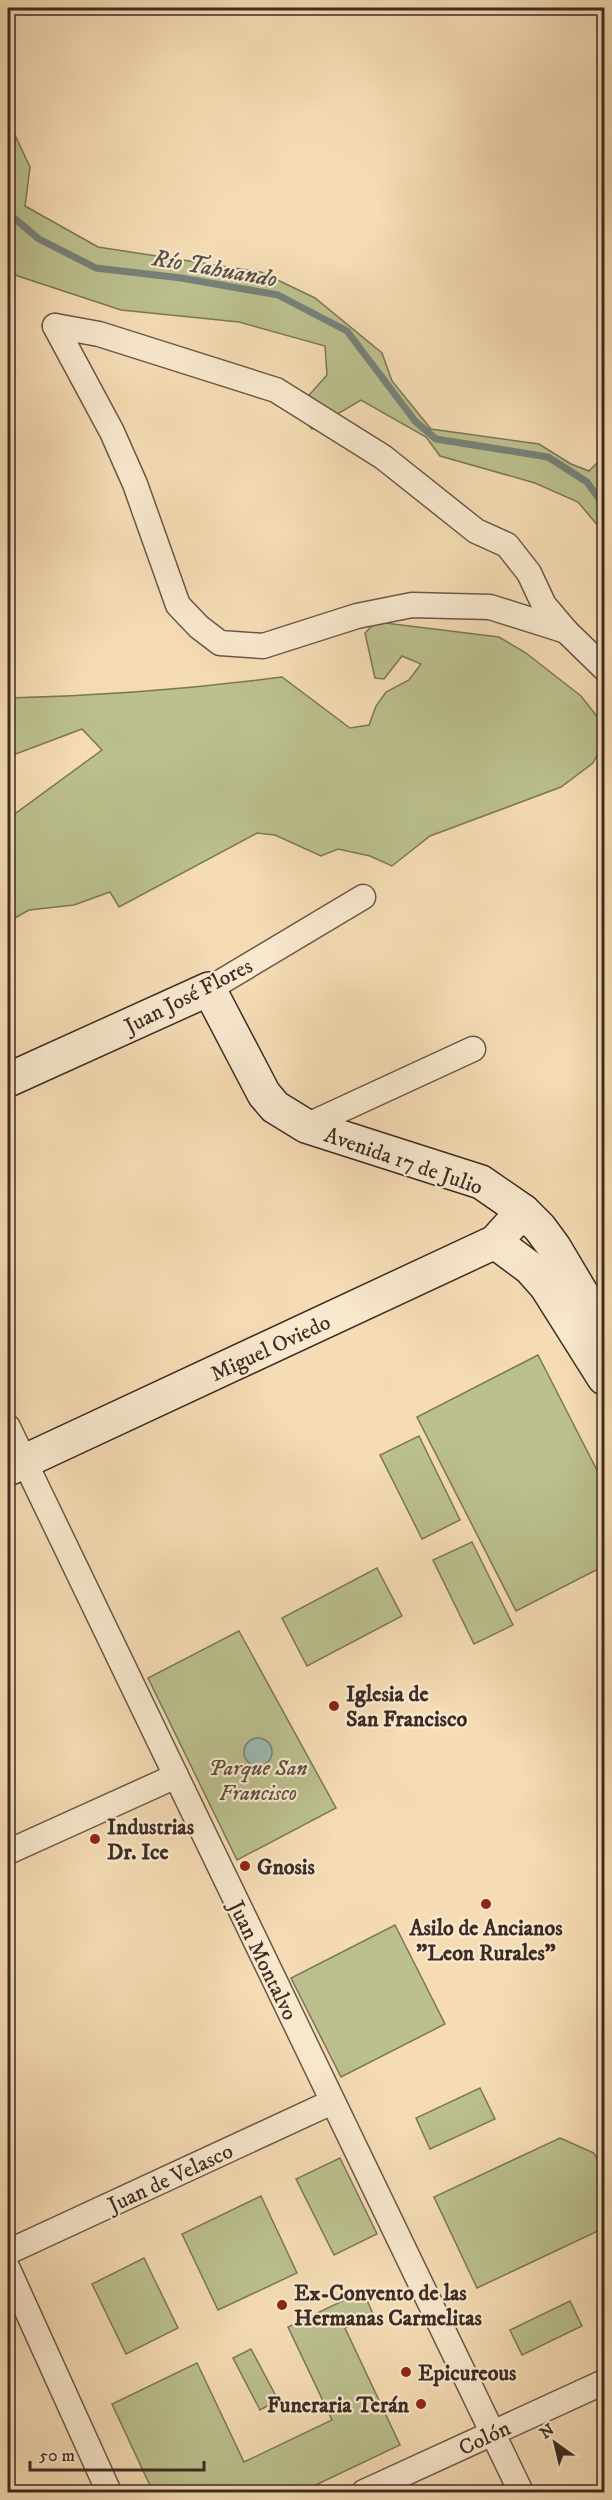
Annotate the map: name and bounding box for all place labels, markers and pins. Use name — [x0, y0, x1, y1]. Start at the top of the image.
place label: Iglesia de San Francisco — [346, 1681, 467, 1733]
marker: Iglesia de San Francisco — [327, 1699, 341, 1713]
place label: Industrias Dr. Ice — [107, 1814, 195, 1866]
marker: Industrias Dr. Ice — [88, 1832, 102, 1846]
place label: Gnosis — [257, 1854, 316, 1881]
marker: Gnosis — [238, 1859, 252, 1873]
marker: Asilo de Ancianos "Leon Rurales" — [479, 1897, 493, 1911]
place label: Asilo de Ancianos "Leon Rurales" — [408, 1915, 563, 1967]
place label: Ex-Convento de las Hermanas Carmelitas — [294, 2280, 483, 2332]
marker: Ex-Convento de las Hermanas Carmelitas — [275, 2298, 289, 2312]
place label: Epicureous — [418, 2360, 517, 2387]
marker: Epicureous — [399, 2365, 413, 2379]
place label: Funeraria Terán — [267, 2392, 409, 2419]
marker: Funeraria Terán — [414, 2397, 428, 2411]

